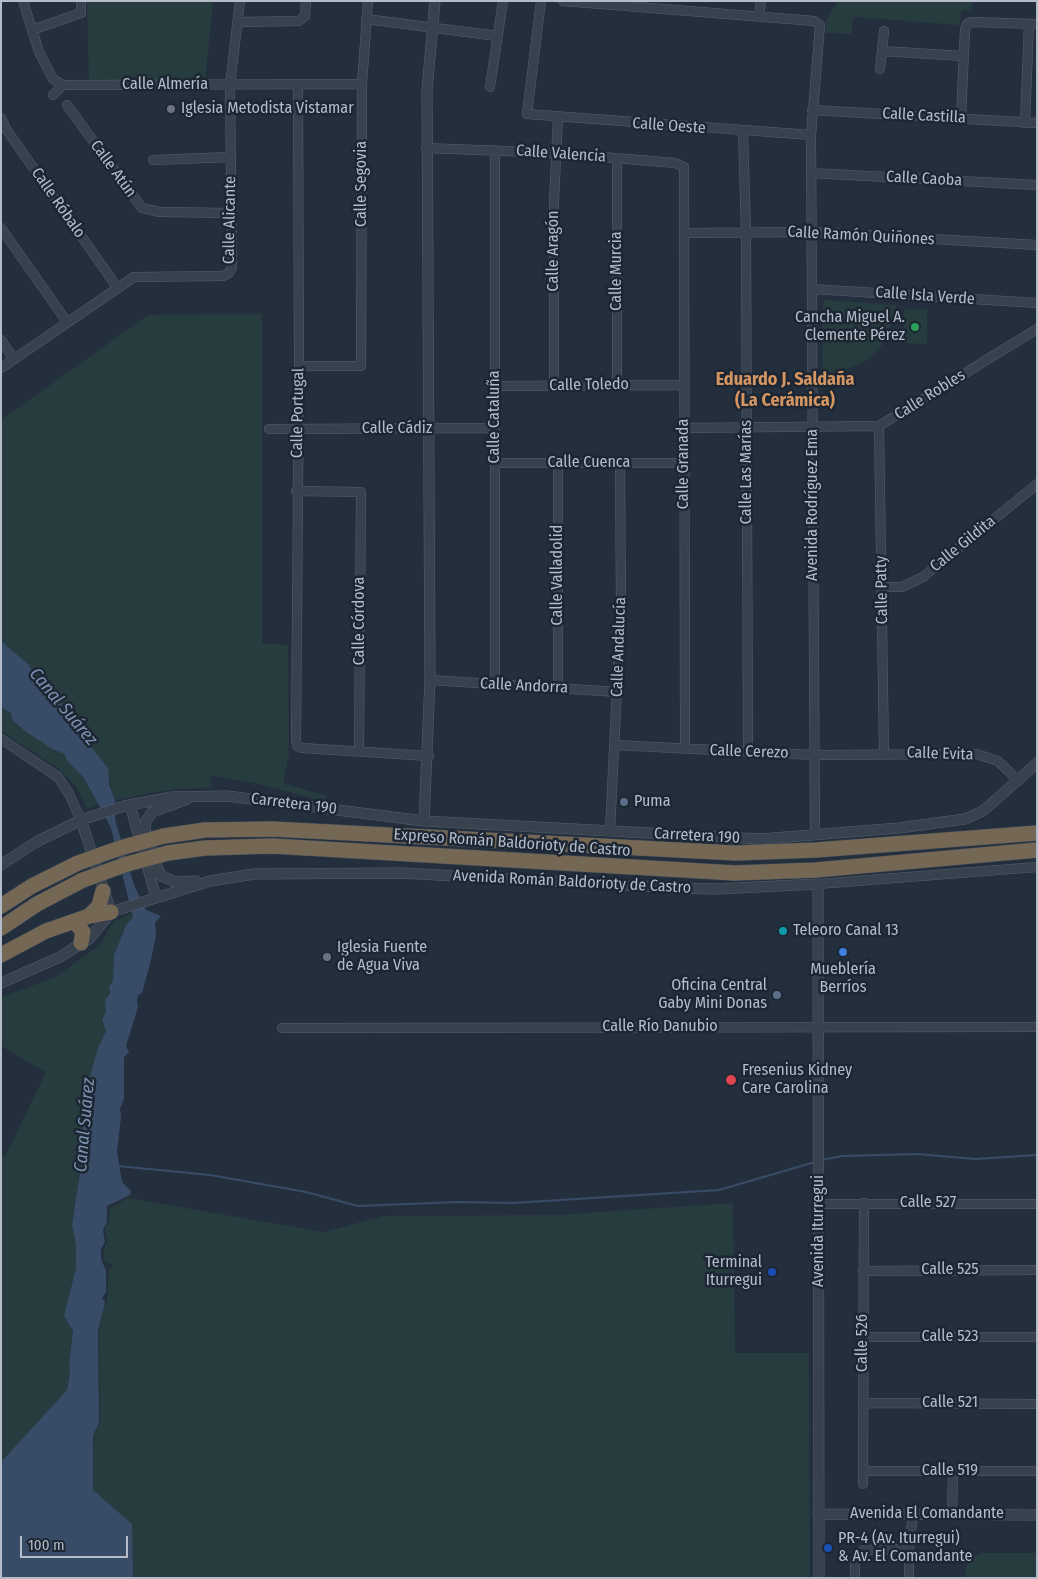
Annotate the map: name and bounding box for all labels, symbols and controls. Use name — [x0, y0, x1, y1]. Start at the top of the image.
street label: Calle Almería — [122, 75, 208, 95]
place label: Iglesia Metodista Vistamar — [181, 99, 354, 119]
marker: Iglesia Metodista Vistamar — [165, 103, 177, 115]
street label: Calle Castilla — [882, 104, 966, 128]
street label: Calle Oeste — [632, 114, 706, 138]
street label: Calle Atún — [86, 137, 140, 201]
street label: Calle Segovia — [352, 141, 372, 227]
street label: Calle Valencia — [515, 141, 607, 167]
street label: Calle Róbalo — [27, 164, 89, 242]
street label: Calle Caoba — [885, 167, 963, 191]
street label: Calle Alicante — [220, 176, 240, 264]
street label: Calle Aragón — [544, 211, 564, 291]
street label: Calle Ramón Quiñones — [787, 223, 935, 249]
street label: Calle Murcia — [607, 231, 627, 311]
street label: Calle Isla Verde — [875, 283, 975, 309]
place label: Cancha Miguel A. Clemente Pérez — [795, 308, 905, 346]
marker: Cancha Miguel A. Clemente Pérez — [909, 321, 921, 333]
street label: Calle Robles — [891, 366, 969, 424]
street label: Calle Portugal — [288, 368, 308, 458]
district label: Eduardo J. Saldaña (La Cerámica) — [716, 369, 854, 412]
street label: Calle Cataluña — [485, 370, 505, 464]
street label: Calle Toledo — [549, 375, 629, 395]
street label: Calle Cádiz — [362, 419, 432, 439]
street label: Calle Granada — [674, 419, 694, 509]
street label: Calle Las Marías — [737, 420, 757, 524]
street label: Avenida Rodríguez Ema — [803, 429, 823, 581]
street label: Calle Cuenca — [548, 453, 630, 473]
street label: Calle Gildita — [926, 512, 1000, 576]
street label: Calle Valladolid — [548, 525, 568, 625]
street label: Calle Patty — [872, 556, 892, 624]
street label: Calle Córdova — [350, 577, 370, 665]
street label: Calle Andalucía — [608, 597, 630, 697]
water label: Canal Suárez — [24, 664, 102, 750]
street label: Calle Andorra — [480, 674, 568, 698]
street label: Calle Cerezo — [709, 741, 789, 763]
street label: Calle Evita — [906, 743, 974, 765]
street label: Carretera 190 — [250, 789, 338, 819]
place label: Puma — [634, 792, 670, 812]
marker: Puma — [618, 796, 630, 808]
street label: Carretera 190 — [653, 824, 741, 848]
street label: Expreso Román Baldorioty de Castro — [393, 825, 631, 861]
street label: Avenida Román Baldorioty de Castro — [452, 866, 692, 898]
place label: Teleoro Canal 13 — [793, 921, 899, 941]
marker: Teleoro Canal 13 — [777, 925, 789, 937]
place label: Iglesia Fuente de Agua Viva — [337, 938, 427, 976]
marker: Mueblería Berríos — [837, 946, 849, 958]
marker: Iglesia Fuente de Agua Viva — [321, 951, 333, 963]
place label: Mueblería Berríos — [810, 960, 876, 998]
place label: Oficina Central Gaby Mini Donas — [658, 976, 767, 1014]
marker: Oficina Central Gaby Mini Donas — [771, 989, 783, 1001]
street label: Calle Río Danubio — [602, 1017, 718, 1037]
place label: Fresenius Kidney Care Carolina — [742, 1061, 852, 1099]
marker: Fresenius Kidney Care Carolina — [724, 1073, 738, 1087]
water label: Canal Suárez — [70, 1077, 100, 1173]
street label: Avenida Iturregui — [809, 1175, 829, 1287]
street label: Calle 527 — [900, 1193, 956, 1213]
place label: Terminal Iturregui — [705, 1253, 762, 1291]
street label: Calle 525 — [921, 1260, 979, 1280]
marker: Terminal Iturregui — [766, 1266, 778, 1278]
street label: Calle 526 — [853, 1314, 873, 1372]
street label: Calle 523 — [921, 1327, 979, 1347]
street label: Calle 521 — [922, 1393, 978, 1413]
street label: Calle 519 — [922, 1461, 978, 1481]
street label: Avenida El Comandante — [850, 1504, 1004, 1524]
scale bar — [22, 1526, 130, 1558]
place label: PR-4 (Av. Iturregui) & Av. El Comandante — [838, 1529, 972, 1567]
text: 100 m — [28, 1536, 65, 1554]
marker: PR-4 (Av. Iturregui) & Av. El Comandante — [822, 1542, 834, 1554]

